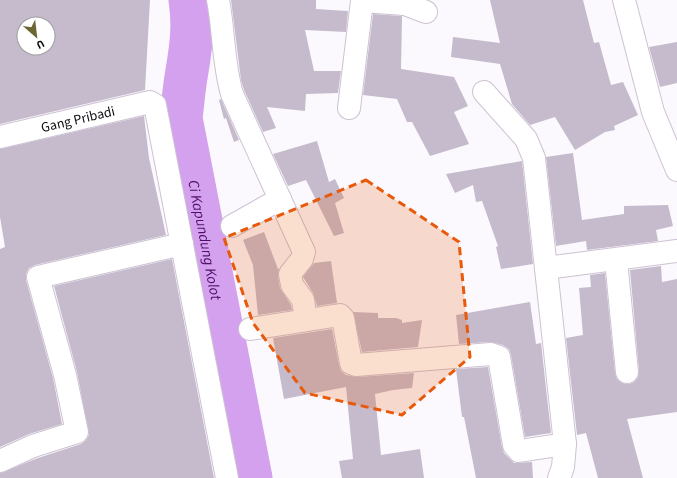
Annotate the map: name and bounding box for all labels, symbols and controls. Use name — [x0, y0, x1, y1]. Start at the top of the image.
north arrow — [16, 16, 56, 56]
text: U — [34, 36, 47, 53]
street label: Gang Pribadi — [39, 101, 117, 138]
water label: Ci Kapundung Kolot — [182, 178, 226, 303]

